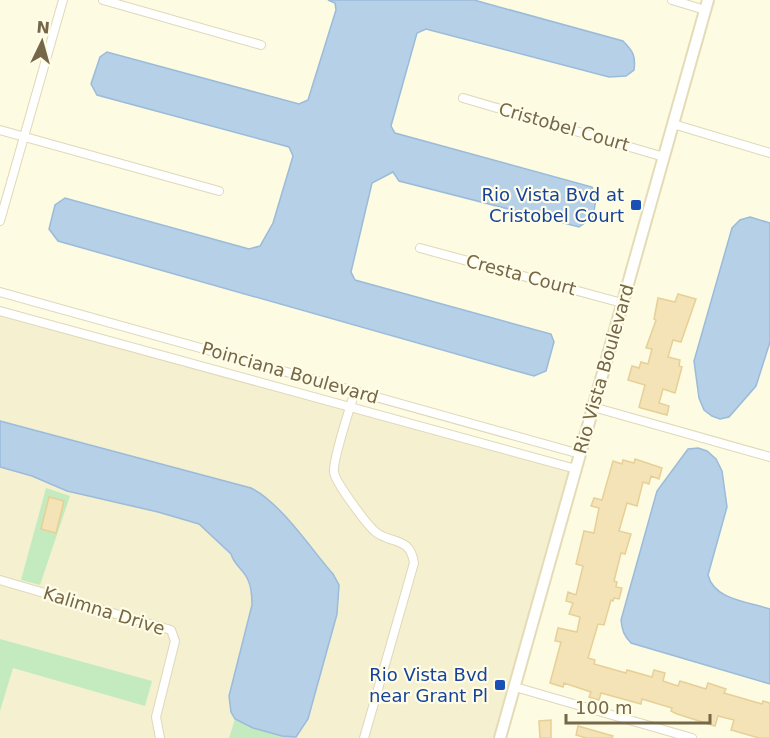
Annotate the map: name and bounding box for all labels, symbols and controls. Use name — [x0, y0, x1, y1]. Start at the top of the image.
north arrow — [12, 12, 72, 72]
text: N — [36, 18, 51, 38]
street label: Cristobel Court — [496, 98, 632, 155]
place label: Rio Vista Bvd at Cristobel Court — [481, 184, 624, 226]
marker: Rio Vista Bvd at Cristobel Court — [629, 198, 643, 212]
street label: Cresta Court — [464, 250, 579, 299]
street label: Rio Vista Boulevard — [569, 282, 638, 456]
street label: Poinciana Boulevard — [199, 337, 381, 408]
street label: Kalimna Drive — [41, 582, 168, 639]
place label: Rio Vista Bvd near Grant Pl — [369, 664, 488, 706]
marker: Rio Vista Bvd near Grant Pl — [493, 678, 507, 692]
scale bar — [566, 687, 710, 725]
text: 100 m — [575, 697, 633, 718]

